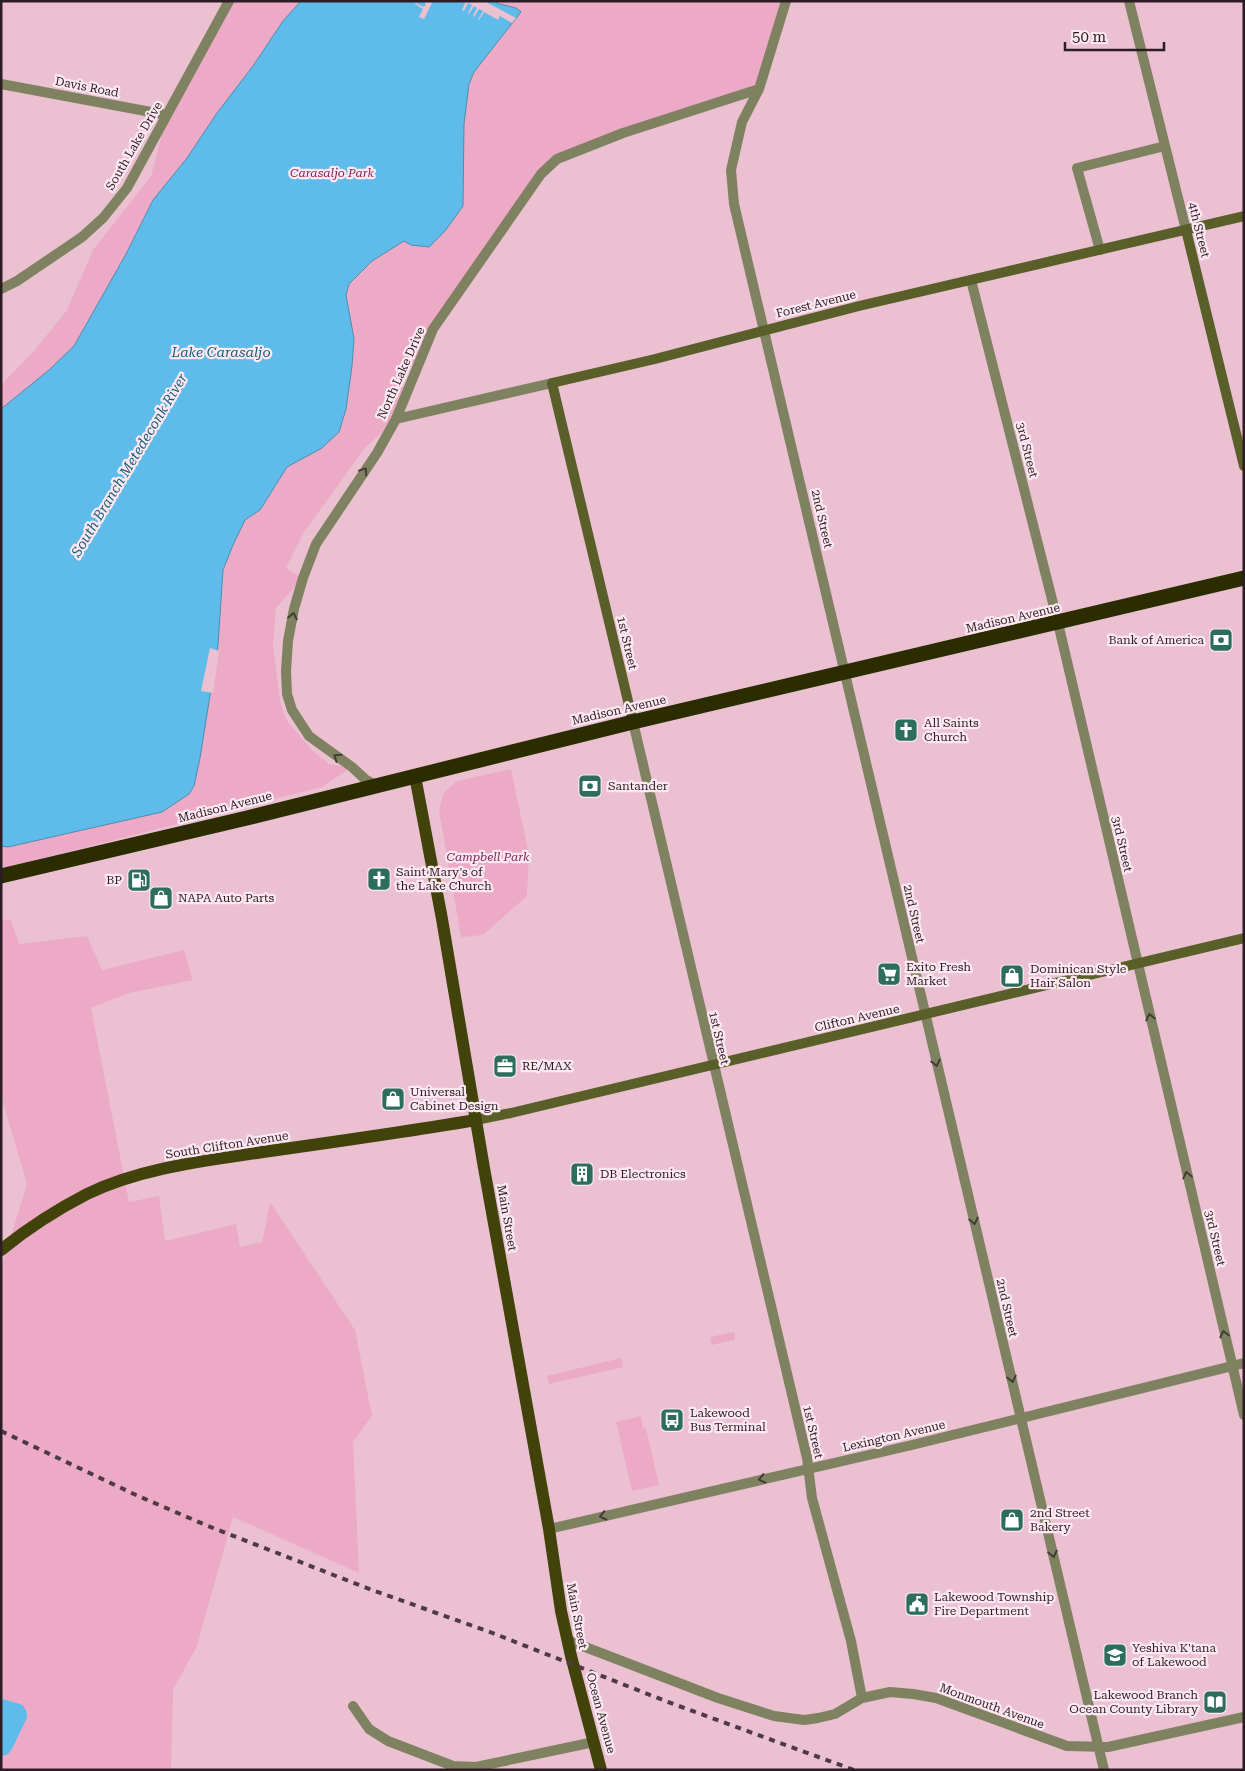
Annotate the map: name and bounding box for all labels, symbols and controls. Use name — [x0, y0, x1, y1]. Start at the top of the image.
scale bar — [1065, 20, 1164, 52]
text: 50 m — [1072, 28, 1107, 46]
street label: Davis Road — [54, 74, 120, 100]
street label: South Lake Drive — [103, 99, 165, 193]
park label: Carasaljo Park — [290, 166, 374, 180]
street label: 4th Street — [1185, 201, 1213, 260]
street label: Forest Avenue — [775, 287, 858, 321]
street label: North Lake Drive — [374, 324, 428, 421]
water label: Lake Carasaljo — [170, 344, 271, 360]
water label: South Branch Metedeconk River — [67, 370, 190, 560]
street label: 3rd Street — [1013, 421, 1041, 480]
one-way arrow — [358, 468, 368, 477]
street label: 2nd Street — [808, 488, 836, 550]
street label: Madison Avenue — [965, 600, 1062, 636]
one-way arrow — [287, 611, 298, 620]
street label: 1st Street — [614, 615, 640, 672]
bank icon: Bank of America — [1208, 627, 1234, 653]
place label: Bank of America — [1109, 633, 1204, 647]
street label: Madison Avenue — [571, 692, 668, 728]
place label: All Saints Church — [924, 716, 979, 744]
church icon: All Saints Church — [893, 717, 919, 743]
one-way arrow — [334, 754, 343, 763]
bank icon: Santander — [577, 773, 603, 799]
place label: Santander — [608, 779, 668, 793]
street label: Madison Avenue — [177, 788, 274, 825]
street label: 3rd Street — [1109, 815, 1135, 874]
park label: Campbell Park — [447, 850, 530, 864]
place label: Saint Mary's of the Lake Church — [396, 865, 492, 893]
church icon: Saint Mary's of the Lake Church — [366, 866, 392, 892]
fuel station icon: BP — [126, 867, 152, 893]
place label: BP — [106, 873, 122, 887]
street label: 2nd Street — [900, 883, 928, 945]
shop icon: NAPA Auto Parts — [148, 885, 174, 911]
place label: NAPA Auto Parts — [178, 891, 275, 905]
place label: Exito Fresh Market — [906, 960, 971, 988]
supermarket icon: Exito Fresh Market — [876, 961, 902, 987]
place label: Dominican Style Hair Salon — [1030, 962, 1127, 990]
shop icon: Dominican Style Hair Salon — [999, 963, 1025, 989]
street label: Clifton Avenue — [813, 1001, 901, 1035]
street label: 1st Street — [706, 1010, 732, 1067]
one-way arrow — [1145, 1013, 1156, 1022]
office icon: RE/MAX — [492, 1053, 518, 1079]
one-way arrow — [930, 1058, 941, 1067]
place label: RE/MAX — [522, 1059, 572, 1073]
place label: Universal Cabinet Design — [410, 1085, 499, 1113]
shop icon: Universal Cabinet Design — [380, 1086, 406, 1112]
street label: South Clifton Avenue — [164, 1128, 290, 1162]
building icon: DB Electronics — [569, 1161, 595, 1187]
place label: DB Electronics — [600, 1167, 686, 1181]
one-way arrow — [1182, 1171, 1193, 1180]
street label: Main Street — [494, 1184, 520, 1253]
street label: 3rd Street — [1202, 1209, 1228, 1268]
one-way arrow — [968, 1216, 979, 1225]
street label: 2nd Street — [993, 1277, 1021, 1339]
one-way arrow — [1219, 1329, 1230, 1338]
one-way arrow — [1006, 1374, 1016, 1382]
street label: 1st Street — [800, 1404, 826, 1461]
place label: Lakewood Bus Terminal — [690, 1406, 766, 1434]
bus stop icon: Lakewood Bus Terminal — [659, 1407, 685, 1433]
street label: Lexington Avenue — [841, 1417, 947, 1455]
one-way arrow — [757, 1473, 766, 1484]
place label: 2nd Street Bakery — [1030, 1506, 1090, 1534]
shop icon: 2nd Street Bakery — [999, 1507, 1025, 1533]
one-way arrow — [599, 1510, 608, 1521]
one-way arrow — [1047, 1549, 1058, 1558]
street label: Main Street — [564, 1582, 590, 1651]
place label: Lakewood Township Fire Department — [934, 1590, 1054, 1618]
public building icon: Lakewood Township Fire Department — [904, 1591, 930, 1617]
place label: Yeshiva K'tana of Lakewood — [1132, 1641, 1217, 1669]
school or university icon: Yeshiva K'tana of Lakewood — [1102, 1642, 1128, 1668]
street label: Ocean Avenue — [583, 1671, 619, 1755]
street label: Monmouth Avenue — [938, 1681, 1047, 1732]
place label: Lakewood Branch Ocean County Library — [1069, 1688, 1199, 1716]
library icon: Lakewood Branch Ocean County Library — [1202, 1689, 1228, 1715]

